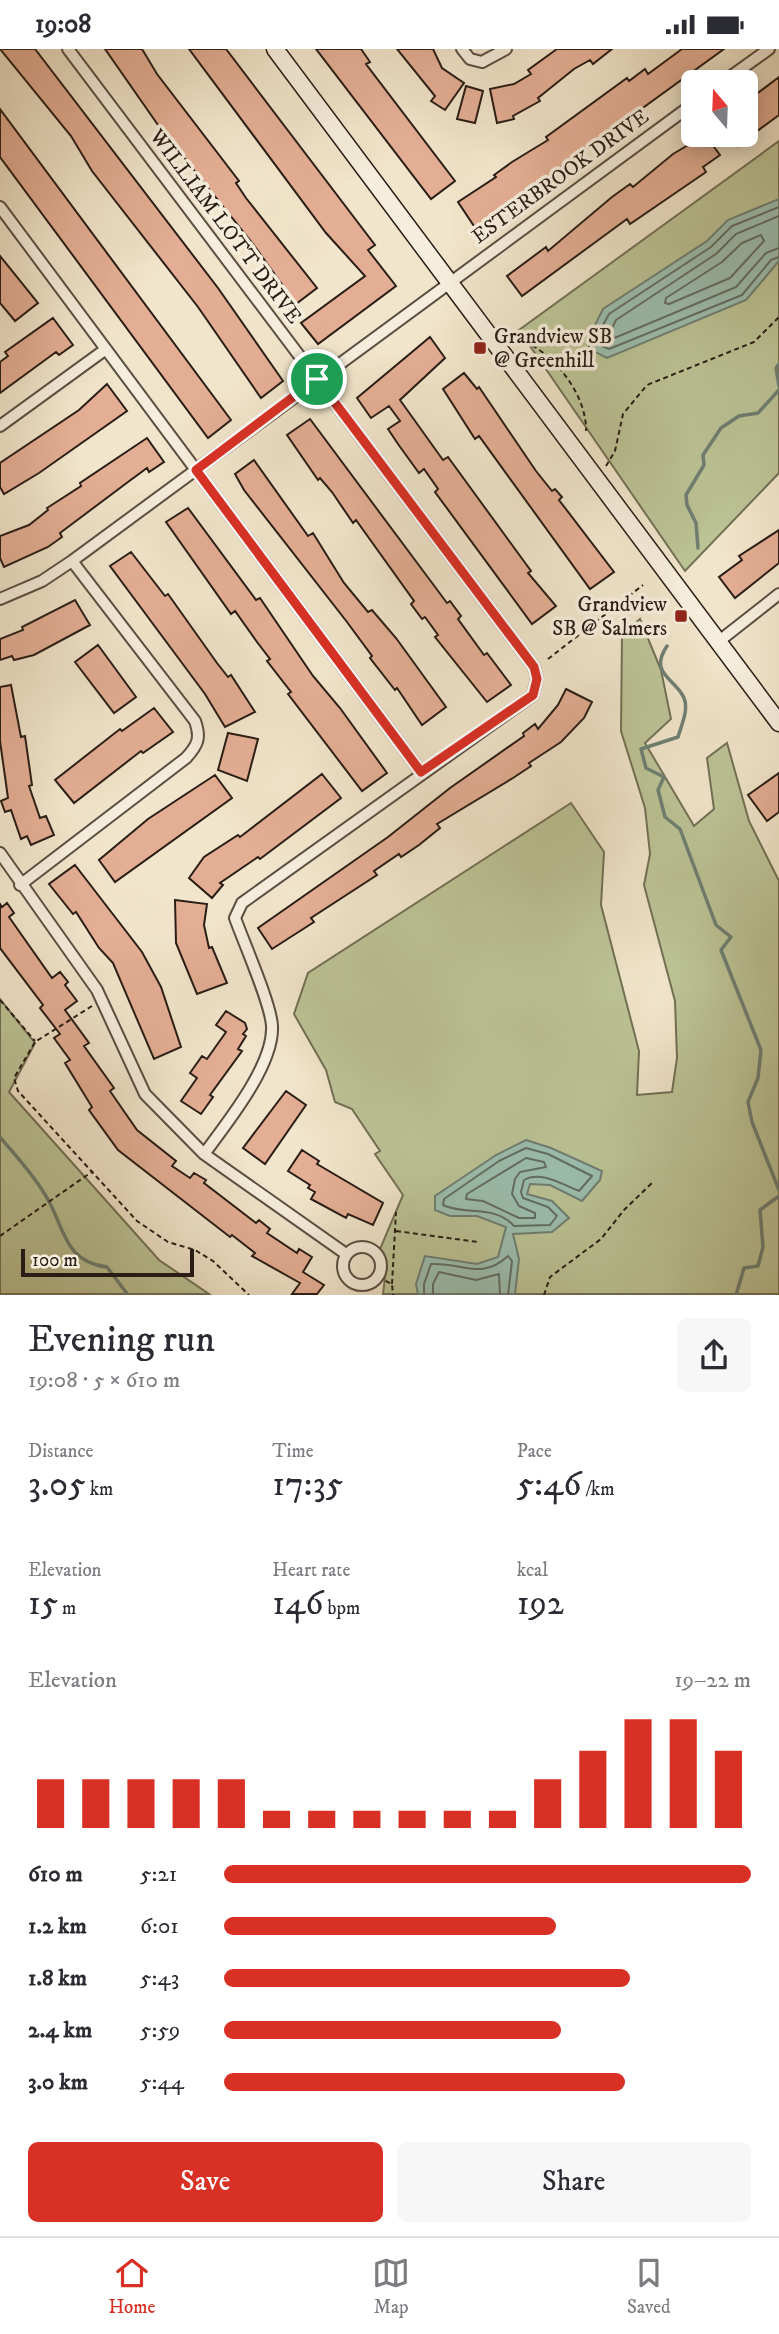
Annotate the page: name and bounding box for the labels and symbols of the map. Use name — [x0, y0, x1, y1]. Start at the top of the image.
north arrow — [681, 70, 758, 147]
street label: ESTERBROOK DRIVE — [467, 104, 654, 250]
street label: WILLIAM LOTT DRIVE — [143, 123, 307, 329]
place label: Grandview SB @ Greenhill — [494, 324, 612, 374]
marker: Grandview SB @ Greenhill — [472, 340, 488, 356]
pin — [287, 349, 347, 409]
place label: Grandview SB @ Salmers — [552, 592, 668, 642]
marker: Grandview SB @ Salmers — [673, 608, 689, 624]
scale bar — [21, 1245, 194, 1277]

